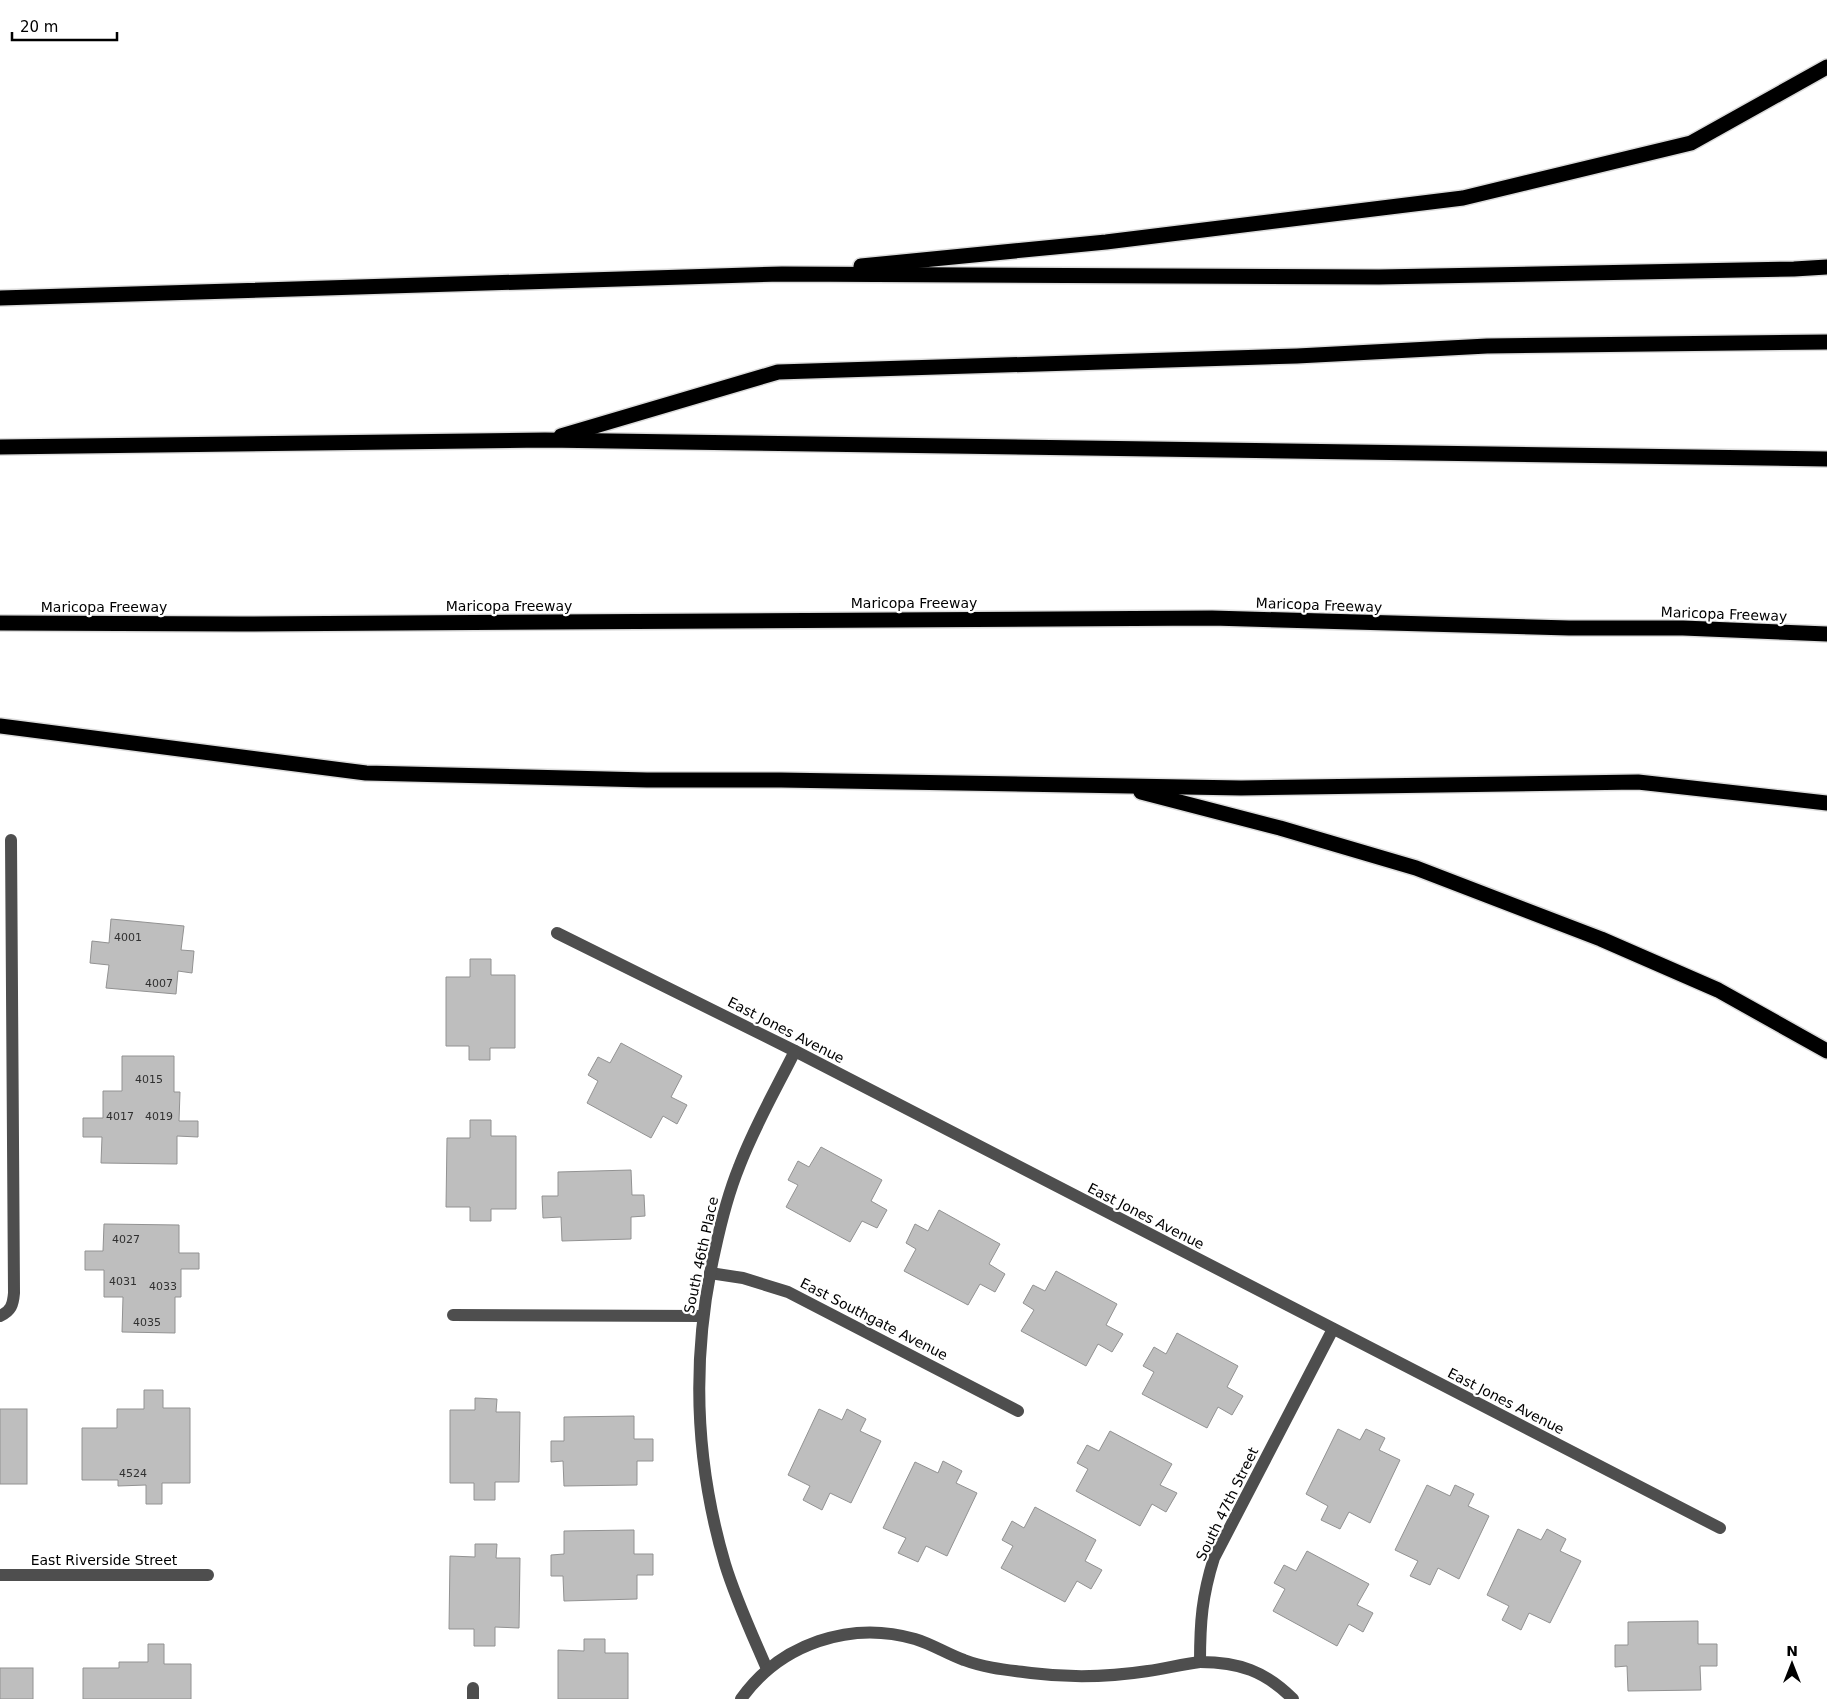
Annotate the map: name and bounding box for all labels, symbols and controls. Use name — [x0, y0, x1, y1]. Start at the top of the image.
scale bar — [12, 10, 118, 42]
text: 20 m — [20, 18, 58, 36]
street label: Maricopa Freeway — [851, 595, 977, 611]
street label: Maricopa Freeway — [1256, 595, 1382, 615]
street label: Maricopa Freeway — [446, 598, 572, 614]
street label: Maricopa Freeway — [41, 599, 167, 615]
street label: Maricopa Freeway — [1661, 604, 1787, 624]
house number: 4001 — [114, 931, 142, 944]
house number: 4007 — [145, 977, 173, 990]
street label: East Jones Avenue — [725, 994, 847, 1066]
house number: 4015 — [135, 1073, 163, 1086]
house number: 4017 — [106, 1110, 134, 1123]
house number: 4019 — [145, 1110, 173, 1123]
street label: East Jones Avenue — [1085, 1180, 1207, 1252]
street label: South 46th Place — [681, 1195, 721, 1315]
house number: 4027 — [112, 1233, 140, 1246]
house number: 4031 — [109, 1275, 137, 1288]
street label: East Southgate Avenue — [798, 1275, 950, 1363]
house number: 4033 — [149, 1280, 177, 1293]
house number: 4035 — [133, 1316, 161, 1329]
street label: East Jones Avenue — [1445, 1365, 1567, 1437]
street label: South 47th Street — [1193, 1444, 1262, 1563]
house number: 4524 — [119, 1467, 147, 1480]
street label: East Riverside Street — [31, 1552, 178, 1568]
north arrow — [1767, 1639, 1817, 1689]
text: N — [1786, 1643, 1798, 1659]

